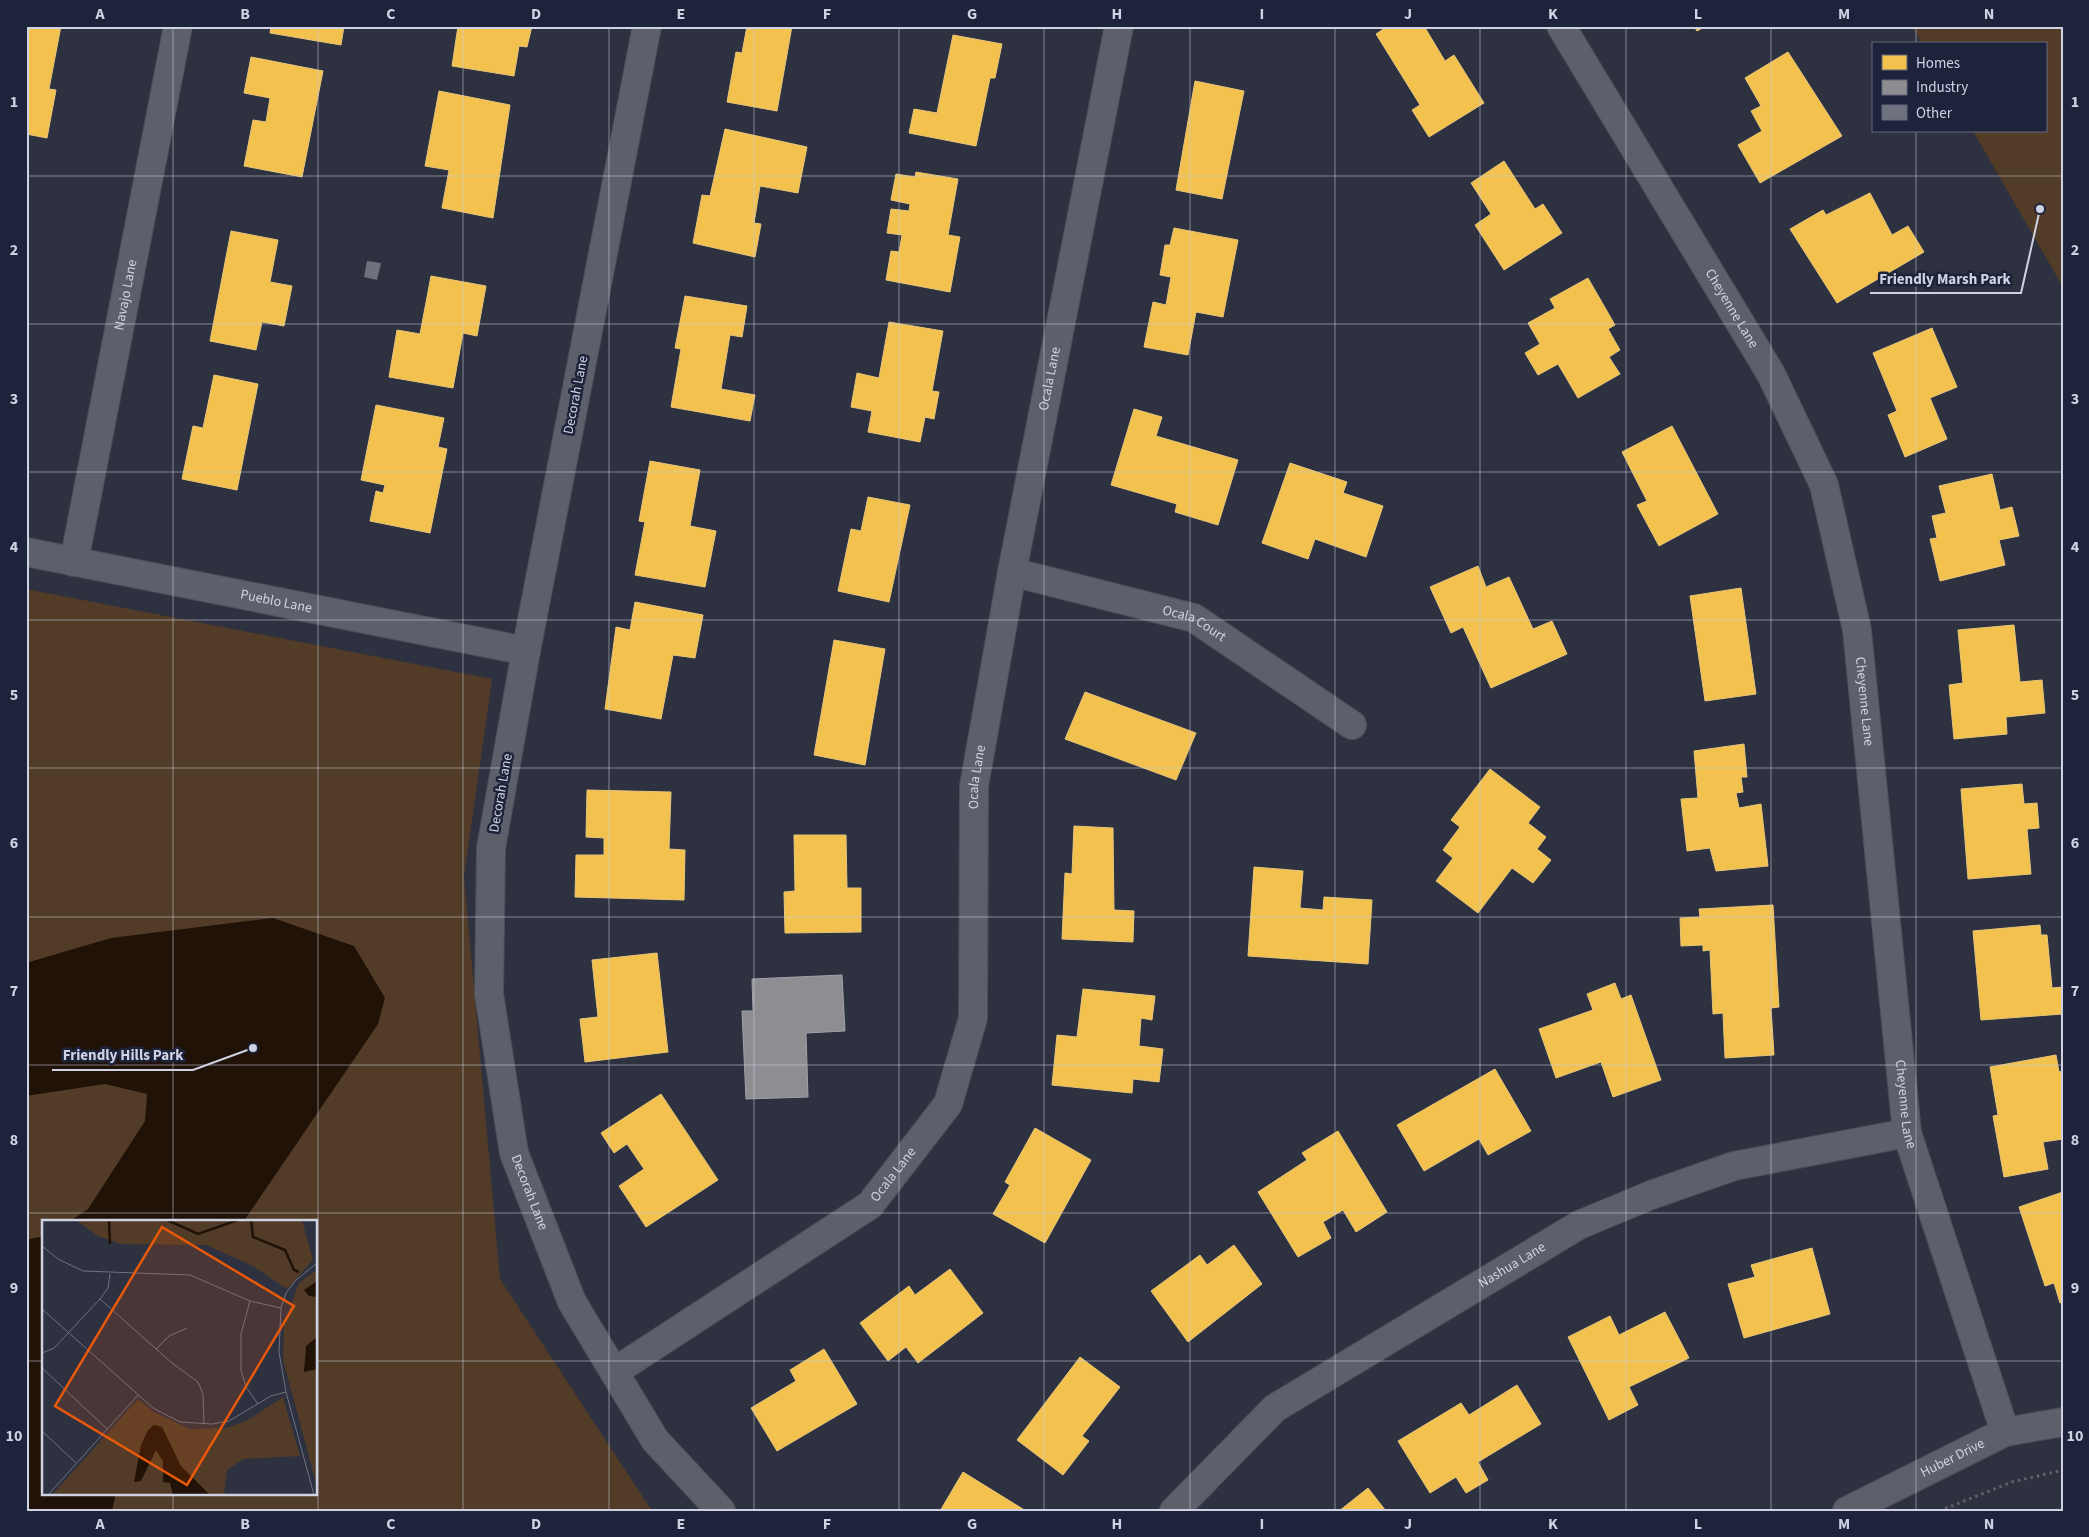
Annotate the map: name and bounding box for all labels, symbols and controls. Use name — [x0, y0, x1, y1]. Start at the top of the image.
text: A — [94, 3, 105, 25]
text: B — [240, 3, 250, 25]
text: C — [386, 3, 396, 25]
text: D — [531, 3, 541, 25]
text: E — [677, 3, 685, 25]
text: F — [823, 3, 831, 25]
text: G — [967, 3, 977, 25]
text: H — [1112, 3, 1122, 25]
text: I — [1260, 3, 1264, 25]
text: J — [1404, 3, 1412, 25]
text: K — [1548, 3, 1558, 25]
text: L — [1694, 3, 1702, 25]
text: M — [1838, 3, 1850, 25]
text: N — [1984, 3, 1994, 25]
legend — [1872, 42, 2046, 132]
text: Homes — [1916, 53, 1960, 74]
text: Industry — [1916, 77, 1968, 98]
text: 1 — [10, 91, 18, 113]
text: 1 — [2071, 91, 2079, 113]
text: Other — [1916, 103, 1953, 124]
text: 2 — [10, 239, 18, 261]
text: 2 — [2071, 239, 2079, 261]
street label: Navajo Lane — [109, 258, 142, 332]
callout: Friendly Marsh Park — [1870, 263, 2021, 293]
street label: Cheyenne Lane — [1700, 265, 1763, 352]
text: Friendly Marsh Park — [1879, 269, 2012, 290]
street label: Ocala Lane — [1034, 345, 1066, 412]
street label: Decorah Lane — [559, 354, 593, 436]
text: 3 — [10, 388, 18, 410]
text: 3 — [2071, 388, 2079, 410]
text: 4 — [10, 536, 19, 558]
text: 4 — [2071, 536, 2080, 558]
street label: Pueblo Lane — [239, 585, 314, 618]
street label: Ocala Court — [1160, 600, 1230, 647]
street label: Cheyenne Lane — [1850, 656, 1878, 747]
text: 5 — [10, 684, 18, 706]
text: 5 — [2071, 684, 2079, 706]
street label: Ocala Lane — [964, 743, 991, 809]
street label: Decorah Lane — [484, 752, 518, 834]
text: 6 — [10, 832, 18, 854]
text: 6 — [2071, 832, 2079, 854]
text: 7 — [10, 980, 18, 1002]
text: 7 — [2071, 980, 2079, 1002]
callout: Friendly Hills Park — [52, 1040, 193, 1070]
text: Friendly Hills Park — [63, 1045, 184, 1066]
street label: Cheyenne Lane — [1890, 1059, 1922, 1152]
text: 8 — [10, 1129, 18, 1151]
text: 8 — [2071, 1129, 2079, 1151]
street label: Ocala Lane — [866, 1143, 921, 1206]
street label: Decorah Lane — [506, 1152, 553, 1233]
inset map — [42, 1220, 318, 1494]
street label: Nashua Lane — [1475, 1237, 1550, 1293]
text: 9 — [10, 1277, 18, 1299]
text: 9 — [2071, 1277, 2079, 1299]
text: 10 — [6, 1425, 22, 1447]
text: 10 — [2067, 1425, 2083, 1447]
street label: Huber Drive — [1917, 1434, 1988, 1483]
text: A — [94, 1513, 105, 1535]
text: B — [240, 1513, 250, 1535]
text: C — [386, 1513, 396, 1535]
text: D — [531, 1513, 541, 1535]
text: E — [677, 1513, 685, 1535]
text: F — [823, 1513, 831, 1535]
text: G — [967, 1513, 977, 1535]
text: H — [1112, 1513, 1122, 1535]
text: I — [1260, 1513, 1264, 1535]
text: J — [1404, 1513, 1412, 1535]
text: K — [1548, 1513, 1558, 1535]
text: L — [1694, 1513, 1702, 1535]
text: M — [1838, 1513, 1850, 1535]
text: N — [1984, 1513, 1994, 1535]

